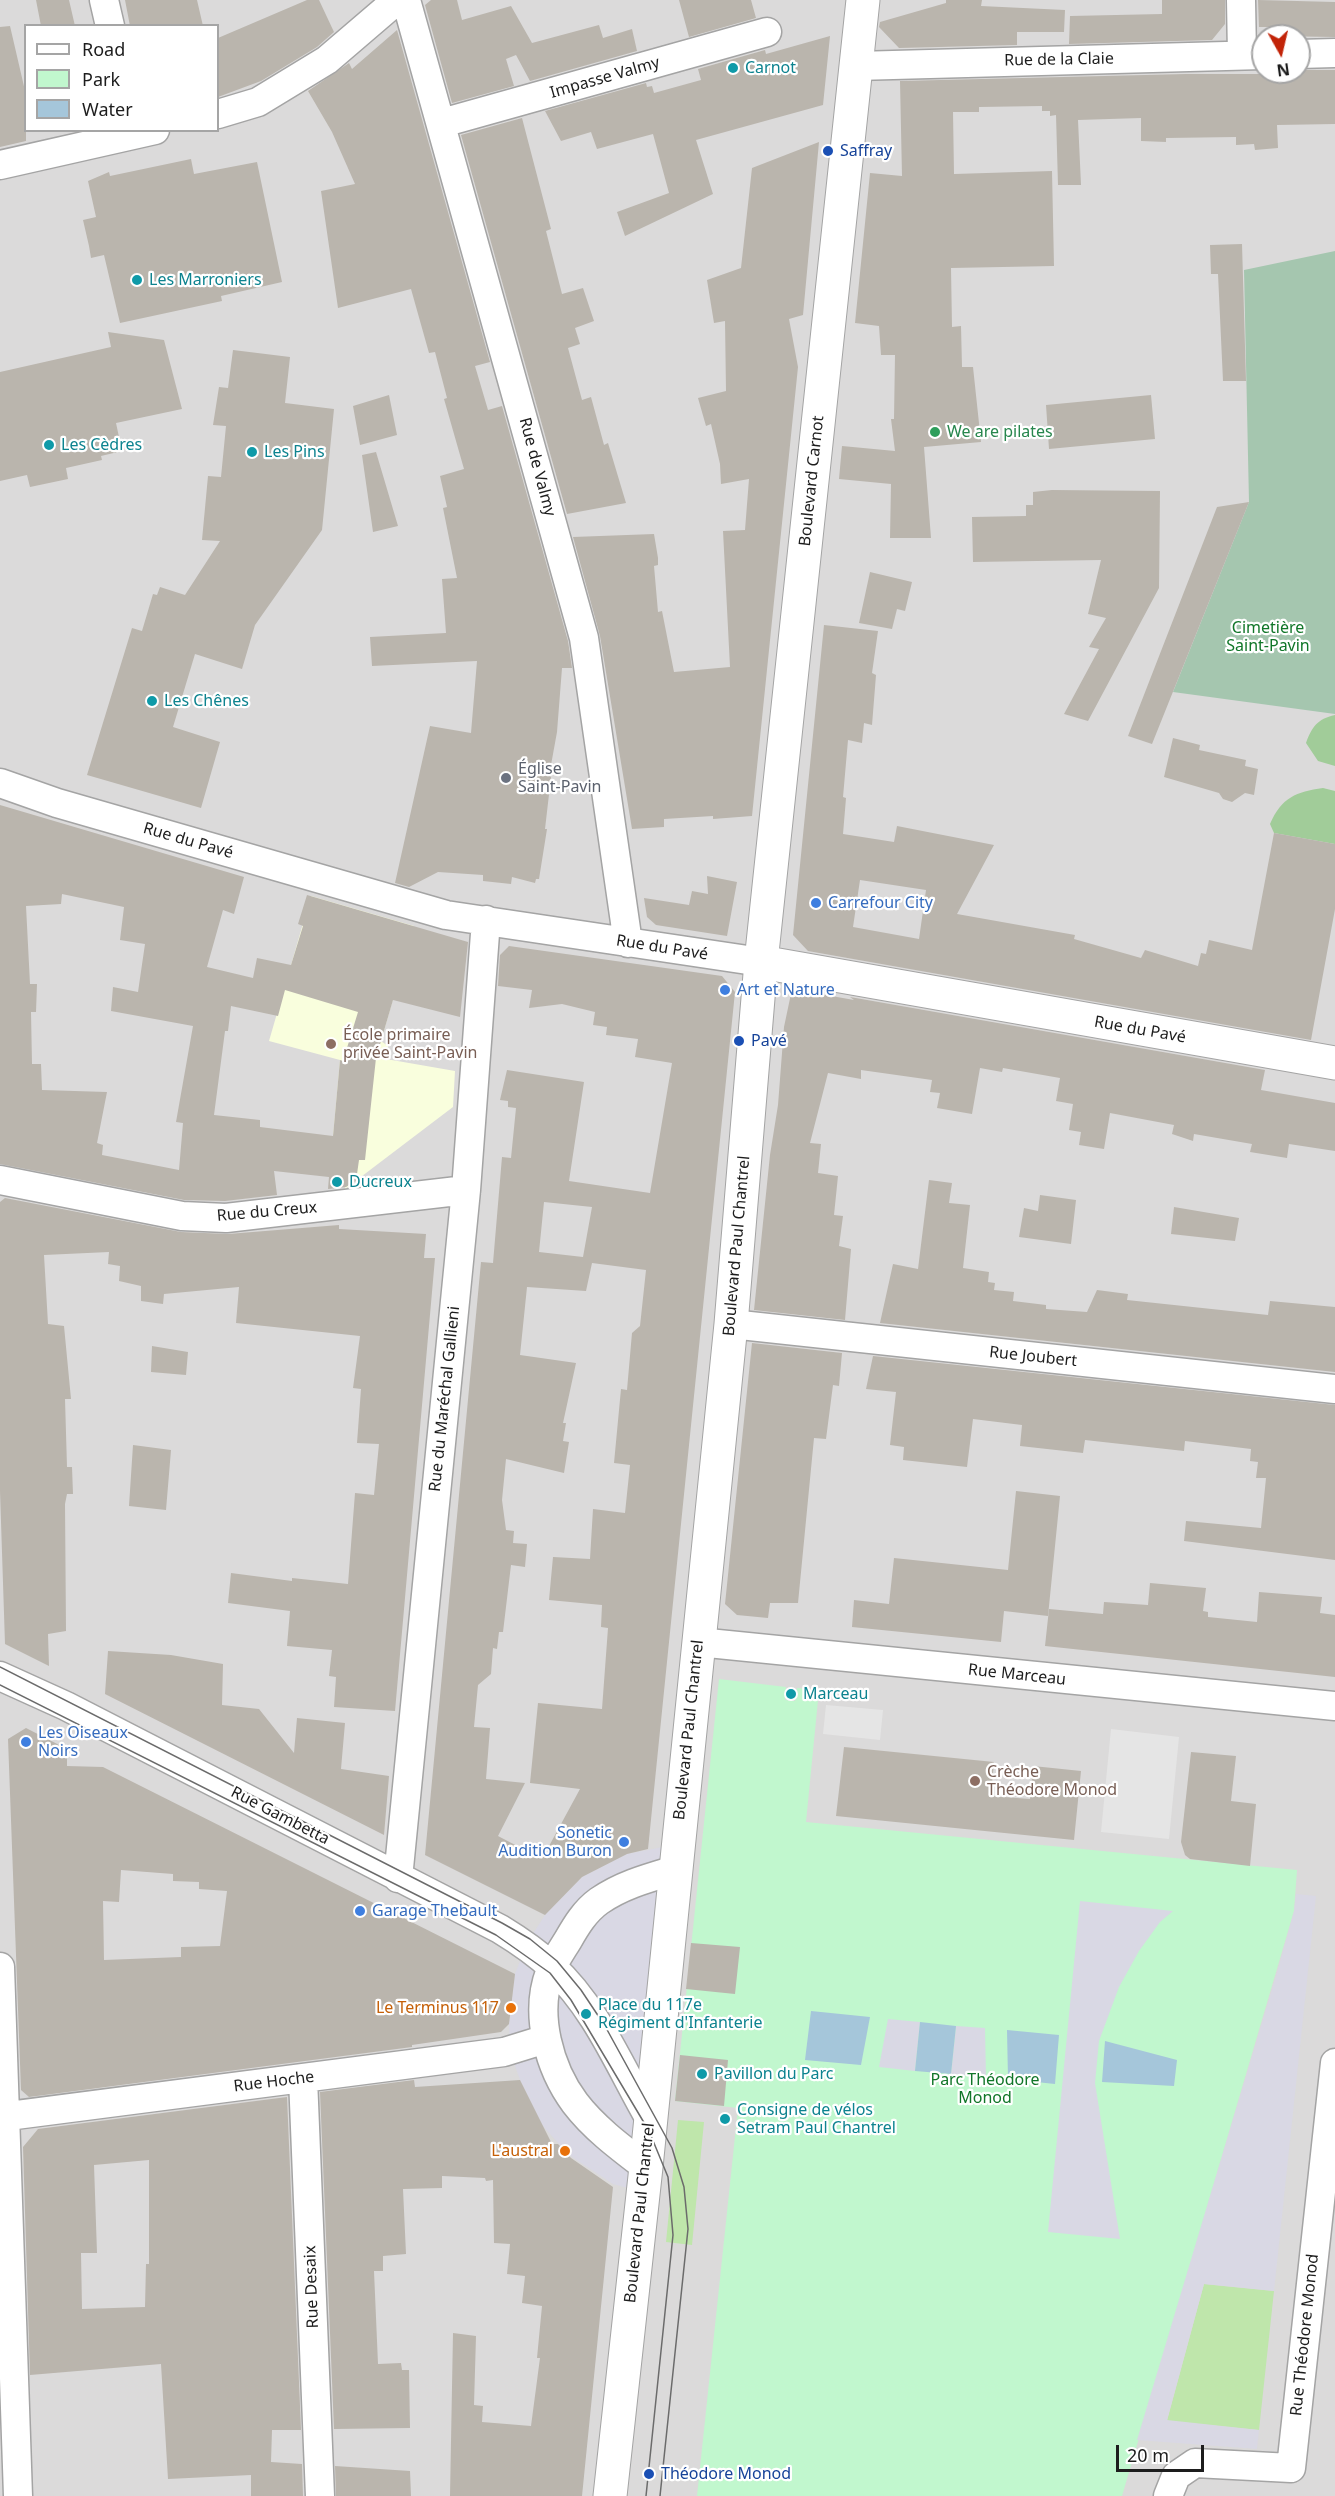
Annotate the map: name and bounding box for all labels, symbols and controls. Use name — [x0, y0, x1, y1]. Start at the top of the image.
legend — [24, 24, 219, 132]
north arrow — [1251, 24, 1311, 84]
text: Road — [82, 37, 125, 61]
street label: Rue de la Claie — [1004, 49, 1114, 71]
street label: Impasse Valmy — [548, 53, 662, 103]
place label: Carnot — [745, 58, 796, 78]
text: N — [1275, 58, 1291, 82]
marker: Carnot — [726, 61, 740, 75]
text: Park — [82, 67, 120, 91]
text: Water — [82, 97, 133, 121]
place label: Saffray — [840, 141, 892, 161]
marker: Saffray — [821, 144, 835, 158]
place label: Les Marroniers — [149, 270, 262, 290]
marker: Les Marroniers — [130, 273, 144, 287]
street label: Rue de Valmy — [515, 415, 559, 519]
street label: Boulevard Carnot — [796, 415, 828, 547]
place label: We are pilates — [947, 422, 1053, 442]
marker: We are pilates — [928, 425, 942, 439]
place label: Les Cèdres — [61, 435, 142, 455]
marker: Les Cèdres — [42, 438, 56, 452]
place label: Les Pins — [264, 442, 325, 462]
marker: Les Pins — [245, 445, 259, 459]
park label: Cimetière Saint-Pavin — [1226, 618, 1310, 656]
place label: Les Chênes — [164, 691, 249, 711]
marker: Les Chênes — [145, 694, 159, 708]
place label: Église Saint-Pavin — [518, 759, 602, 797]
marker: Église Saint-Pavin — [499, 771, 513, 785]
street label: Rue du Pavé — [141, 819, 235, 863]
place label: Carrefour City — [828, 893, 933, 913]
marker: Carrefour City — [809, 896, 823, 910]
street label: Rue du Pavé — [615, 931, 709, 965]
place label: Art et Nature — [737, 980, 835, 1000]
marker: Art et Nature — [718, 983, 732, 997]
street label: Rue du Pavé — [1093, 1012, 1187, 1048]
place label: École primaire privée Saint-Pavin — [343, 1025, 477, 1063]
place label: Pavé — [751, 1031, 787, 1051]
marker: Pavé — [732, 1034, 746, 1048]
marker: École primaire privée Saint-Pavin — [324, 1037, 338, 1051]
street label: Boulevard Paul Chantrel — [720, 1155, 754, 1337]
place label: Ducreux — [349, 1172, 412, 1192]
marker: Ducreux — [330, 1175, 344, 1189]
street label: Rue du Creux — [216, 1198, 318, 1226]
street label: Rue du Maréchal Gallieni — [426, 1305, 464, 1493]
street label: Rue Joubert — [988, 1343, 1078, 1371]
street label: Boulevard Paul Chantrel — [670, 1639, 708, 1821]
street label: Rue Marceau — [967, 1660, 1067, 1690]
place label: Marceau — [803, 1684, 868, 1704]
marker: Marceau — [784, 1687, 798, 1701]
place label: Les Oiseaux Noirs — [38, 1723, 128, 1761]
marker: Les Oiseaux Noirs — [19, 1735, 33, 1749]
place label: Crèche Théodore Monod — [987, 1762, 1117, 1800]
marker: Crèche Théodore Monod — [968, 1774, 982, 1788]
street label: Rue Gambetta — [228, 1783, 332, 1849]
place label: Sonetic Audition Buron — [498, 1823, 612, 1861]
marker: Sonetic Audition Buron — [617, 1835, 631, 1849]
place label: Garage Thebault — [372, 1901, 497, 1921]
marker: Garage Thebault — [353, 1904, 367, 1918]
place label: Place du 117e Régiment d'Infanterie — [598, 1995, 762, 2033]
place label: Le Terminus 117 — [376, 1998, 499, 2018]
marker: Le Terminus 117 — [504, 2001, 518, 2015]
marker: Place du 117e Régiment d'Infanterie — [579, 2007, 593, 2021]
place label: Pavillon du Parc — [714, 2064, 833, 2084]
marker: Pavillon du Parc — [695, 2067, 709, 2081]
street label: Rue Hoche — [233, 2068, 315, 2096]
park label: Parc Théodore Monod — [930, 2070, 1040, 2108]
place label: Consigne de vélos Setram Paul Chantrel — [737, 2100, 896, 2138]
marker: Consigne de vélos Setram Paul Chantrel — [718, 2112, 732, 2126]
street label: Boulevard Paul Chantrel — [621, 2122, 659, 2304]
place label: L'austral — [491, 2141, 553, 2161]
marker: L'austral — [558, 2144, 572, 2158]
street label: Rue Desaix — [301, 2245, 323, 2329]
street label: Rue Théodore Monod — [1287, 2253, 1323, 2417]
scale bar — [1119, 2433, 1208, 2471]
text: 20 m — [1127, 2443, 1169, 2467]
place label: Théodore Monod — [661, 2464, 791, 2484]
marker: Théodore Monod — [642, 2467, 656, 2481]

